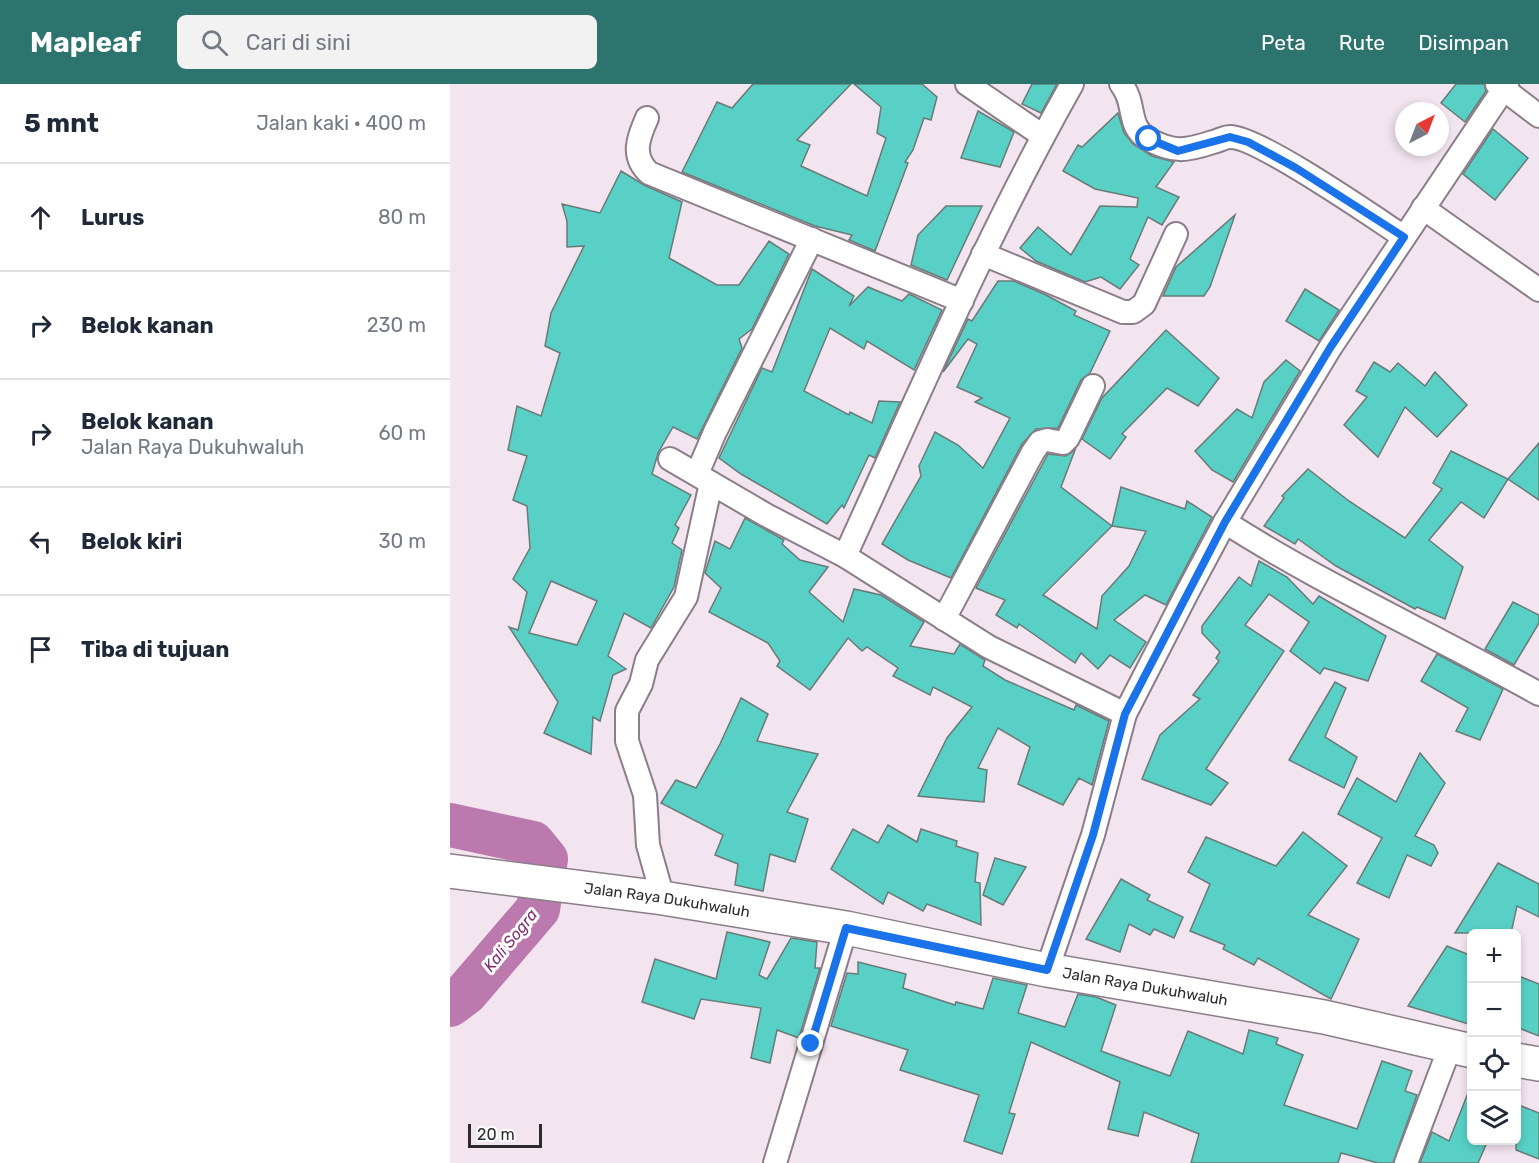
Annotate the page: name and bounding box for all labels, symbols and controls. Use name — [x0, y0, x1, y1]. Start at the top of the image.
search box — [177, 15, 597, 69]
text: Mapleaf — [30, 26, 141, 59]
icon: search — [198, 26, 231, 59]
text: Cari di sini — [246, 29, 351, 56]
text: Peta — [1261, 30, 1306, 55]
text: Rute — [1339, 30, 1385, 55]
text: Disimpan — [1418, 30, 1509, 55]
north arrow — [1395, 102, 1449, 156]
text: 5 mnt — [24, 108, 99, 139]
text: Jalan kaki · 400 m — [256, 111, 426, 135]
route start — [1135, 125, 1161, 151]
icon: ahead — [24, 201, 57, 234]
text: Lurus — [81, 204, 144, 231]
text: 80 m — [378, 205, 426, 229]
icon: right — [24, 309, 57, 342]
text: Belok kanan — [81, 312, 214, 339]
text: 230 m — [367, 313, 426, 337]
text: Belok kanan — [81, 408, 214, 435]
icon: right — [24, 417, 57, 450]
text: 60 m — [379, 421, 426, 445]
text: Jalan Raya Dukuhwaluh — [81, 435, 304, 459]
icon: left — [24, 525, 57, 558]
text: Belok kiri — [81, 528, 182, 555]
text: 30 m — [379, 529, 426, 553]
icon: arrive — [24, 633, 57, 666]
text: Tiba di tujuan — [81, 636, 229, 663]
street label: Jalan Raya Dukuhwaluh — [583, 879, 751, 921]
water label: Kali Sogra — [479, 905, 541, 975]
map controls — [1467, 929, 1521, 1145]
button: + — [1467, 929, 1521, 983]
street label: Jalan Raya Dukuhwaluh — [1061, 964, 1229, 1010]
button: − — [1467, 983, 1521, 1037]
route end — [797, 1030, 823, 1056]
button: locate — [1467, 1037, 1521, 1091]
button: layers — [1467, 1091, 1521, 1145]
scale bar — [468, 1121, 542, 1148]
text: 20 m — [477, 1125, 515, 1144]

